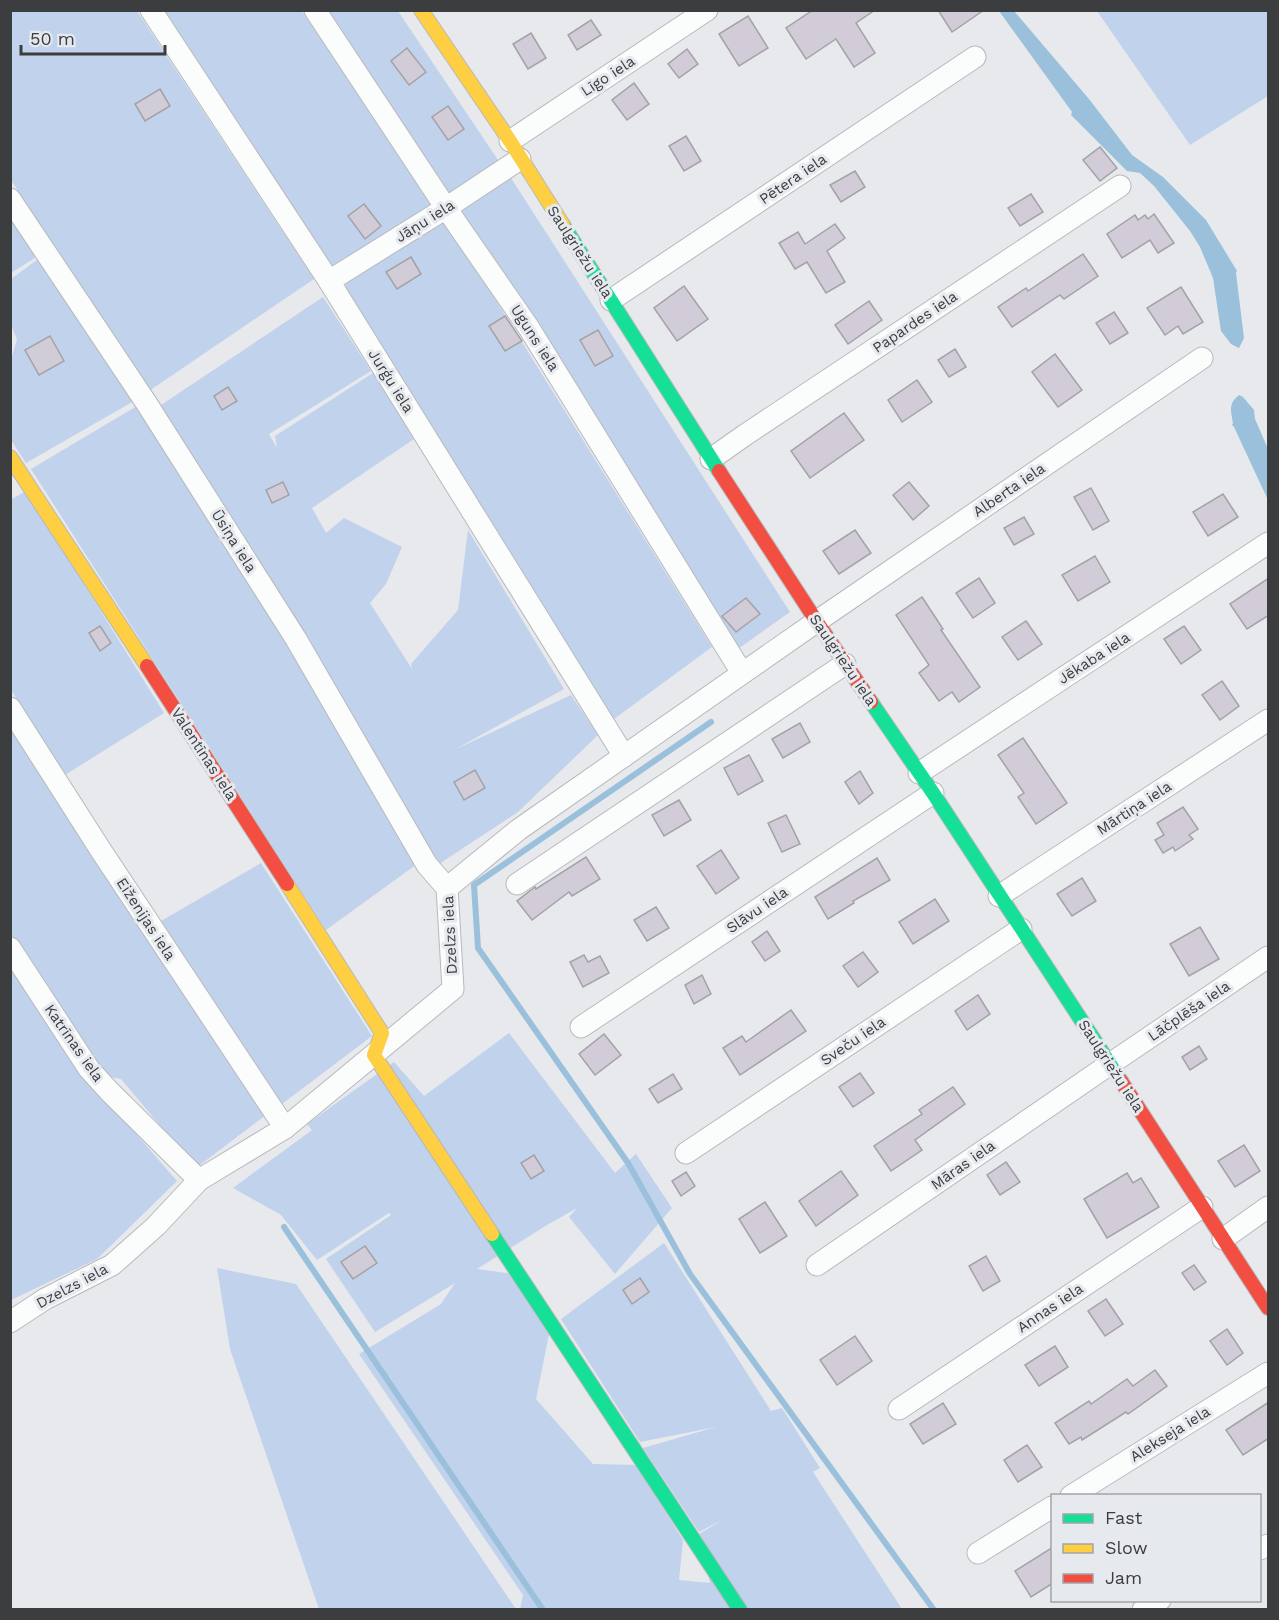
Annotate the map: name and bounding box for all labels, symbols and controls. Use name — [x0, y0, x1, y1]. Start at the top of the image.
scale bar — [21, 18, 165, 56]
text: 50 m — [30, 28, 75, 49]
street label: Līgo iela — [578, 52, 639, 100]
street label: Pētera iela — [756, 150, 830, 208]
street label: Jāņu iela — [392, 196, 458, 246]
street label: Saulgriežu iela — [543, 202, 617, 302]
street label: Papardes iela — [869, 287, 961, 357]
street label: Uguns iela — [507, 301, 563, 375]
street label: Jurģu iela — [364, 346, 418, 416]
street label: Alberta iela — [969, 459, 1049, 521]
street label: Ūsiņa iela — [208, 506, 261, 576]
street label: Saulgriežu iela — [806, 611, 881, 710]
street label: Jēkaba iela — [1055, 628, 1134, 688]
street label: Valentīnas iela — [167, 704, 241, 804]
street label: Mārtiņa iela — [1093, 777, 1175, 839]
street label: Eiženijas iela — [113, 874, 180, 964]
street label: Slāvu iela — [723, 883, 792, 937]
street label: Dzelzs iela — [439, 895, 461, 975]
street label: Lāčplēša iela — [1144, 977, 1234, 1045]
street label: Katrīnas iela — [41, 1001, 108, 1086]
street label: Sveču iela — [817, 1012, 889, 1069]
street label: Saulgriežu iela — [1074, 1016, 1148, 1116]
street label: Māras iela — [927, 1136, 999, 1194]
street label: Dzelzs iela — [33, 1259, 111, 1312]
street label: Annas iela — [1014, 1279, 1087, 1337]
street label: Alekseja iela — [1127, 1402, 1214, 1466]
legend — [1051, 1494, 1261, 1602]
text: Fast — [1105, 1507, 1143, 1528]
text: Slow — [1105, 1537, 1148, 1558]
text: Jam — [1105, 1567, 1142, 1588]

